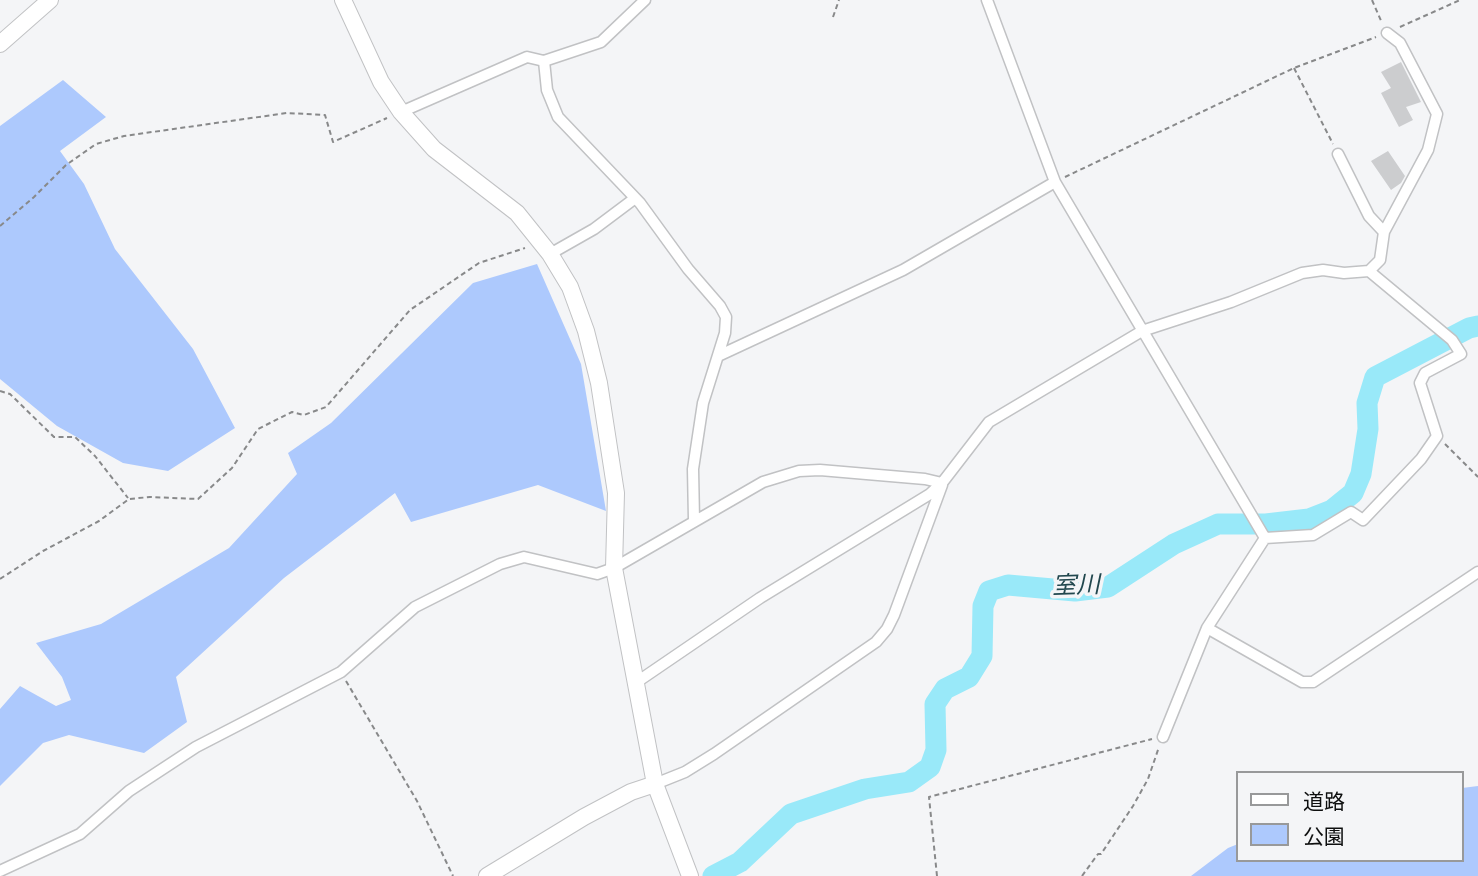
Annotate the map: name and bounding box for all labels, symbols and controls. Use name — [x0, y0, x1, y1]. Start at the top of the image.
water label: 室川 — [1052, 571, 1100, 601]
legend — [1236, 771, 1464, 862]
text: 道路 — [1303, 789, 1345, 814]
text: 公園 — [1303, 824, 1345, 849]

